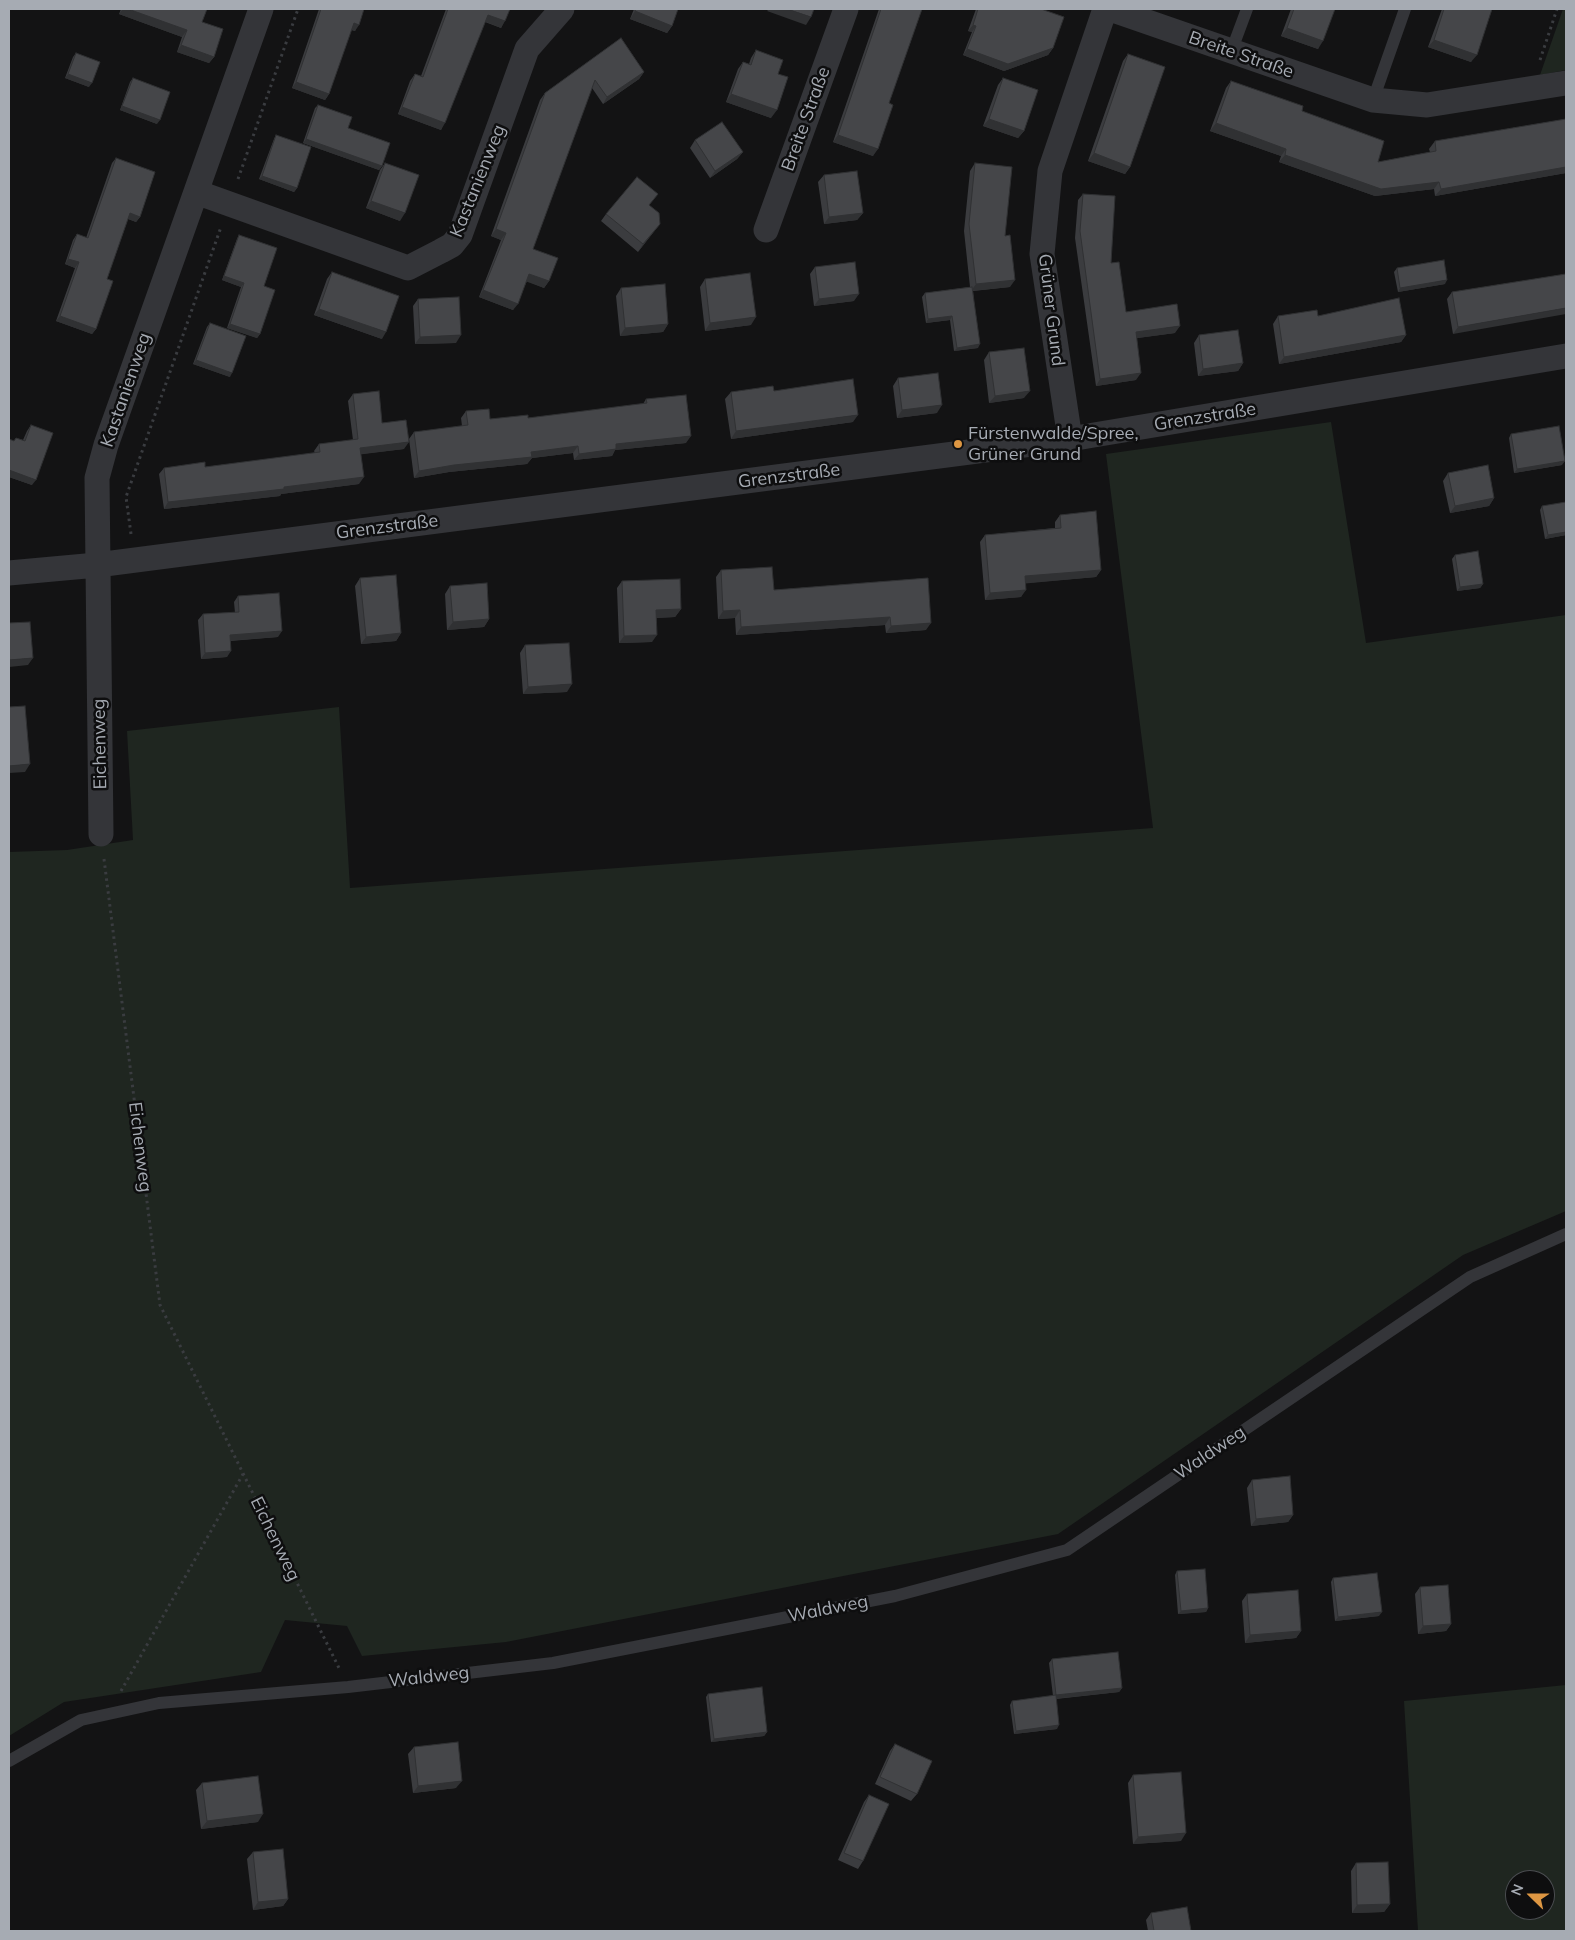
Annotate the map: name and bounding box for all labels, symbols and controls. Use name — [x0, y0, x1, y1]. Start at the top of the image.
street label: Breite Straße — [1186, 27, 1296, 83]
street label: Breite Straße — [777, 64, 835, 174]
street label: Kastanienweg — [446, 122, 510, 240]
street label: Grüner Grund — [1033, 253, 1069, 367]
street label: Kastanienweg — [96, 330, 156, 450]
street label: Grenzstraße — [1153, 398, 1257, 436]
place label: Fürstenwalde/Spree, Grüner Grund — [968, 423, 1139, 466]
marker: Fürstenwalde/Spree, Grüner Grund — [952, 438, 964, 450]
street label: Grenzstraße — [737, 459, 841, 493]
street label: Grenzstraße — [335, 510, 439, 544]
street label: Eichenweg — [88, 698, 112, 790]
street label: Eichenweg — [124, 1101, 156, 1193]
street label: Waldweg — [1170, 1421, 1250, 1485]
street label: Eichenweg — [245, 1493, 305, 1585]
street label: Waldweg — [786, 1591, 870, 1627]
street label: Waldweg — [388, 1662, 470, 1692]
north arrow — [1505, 1870, 1555, 1920]
text: N — [1507, 1881, 1527, 1898]

